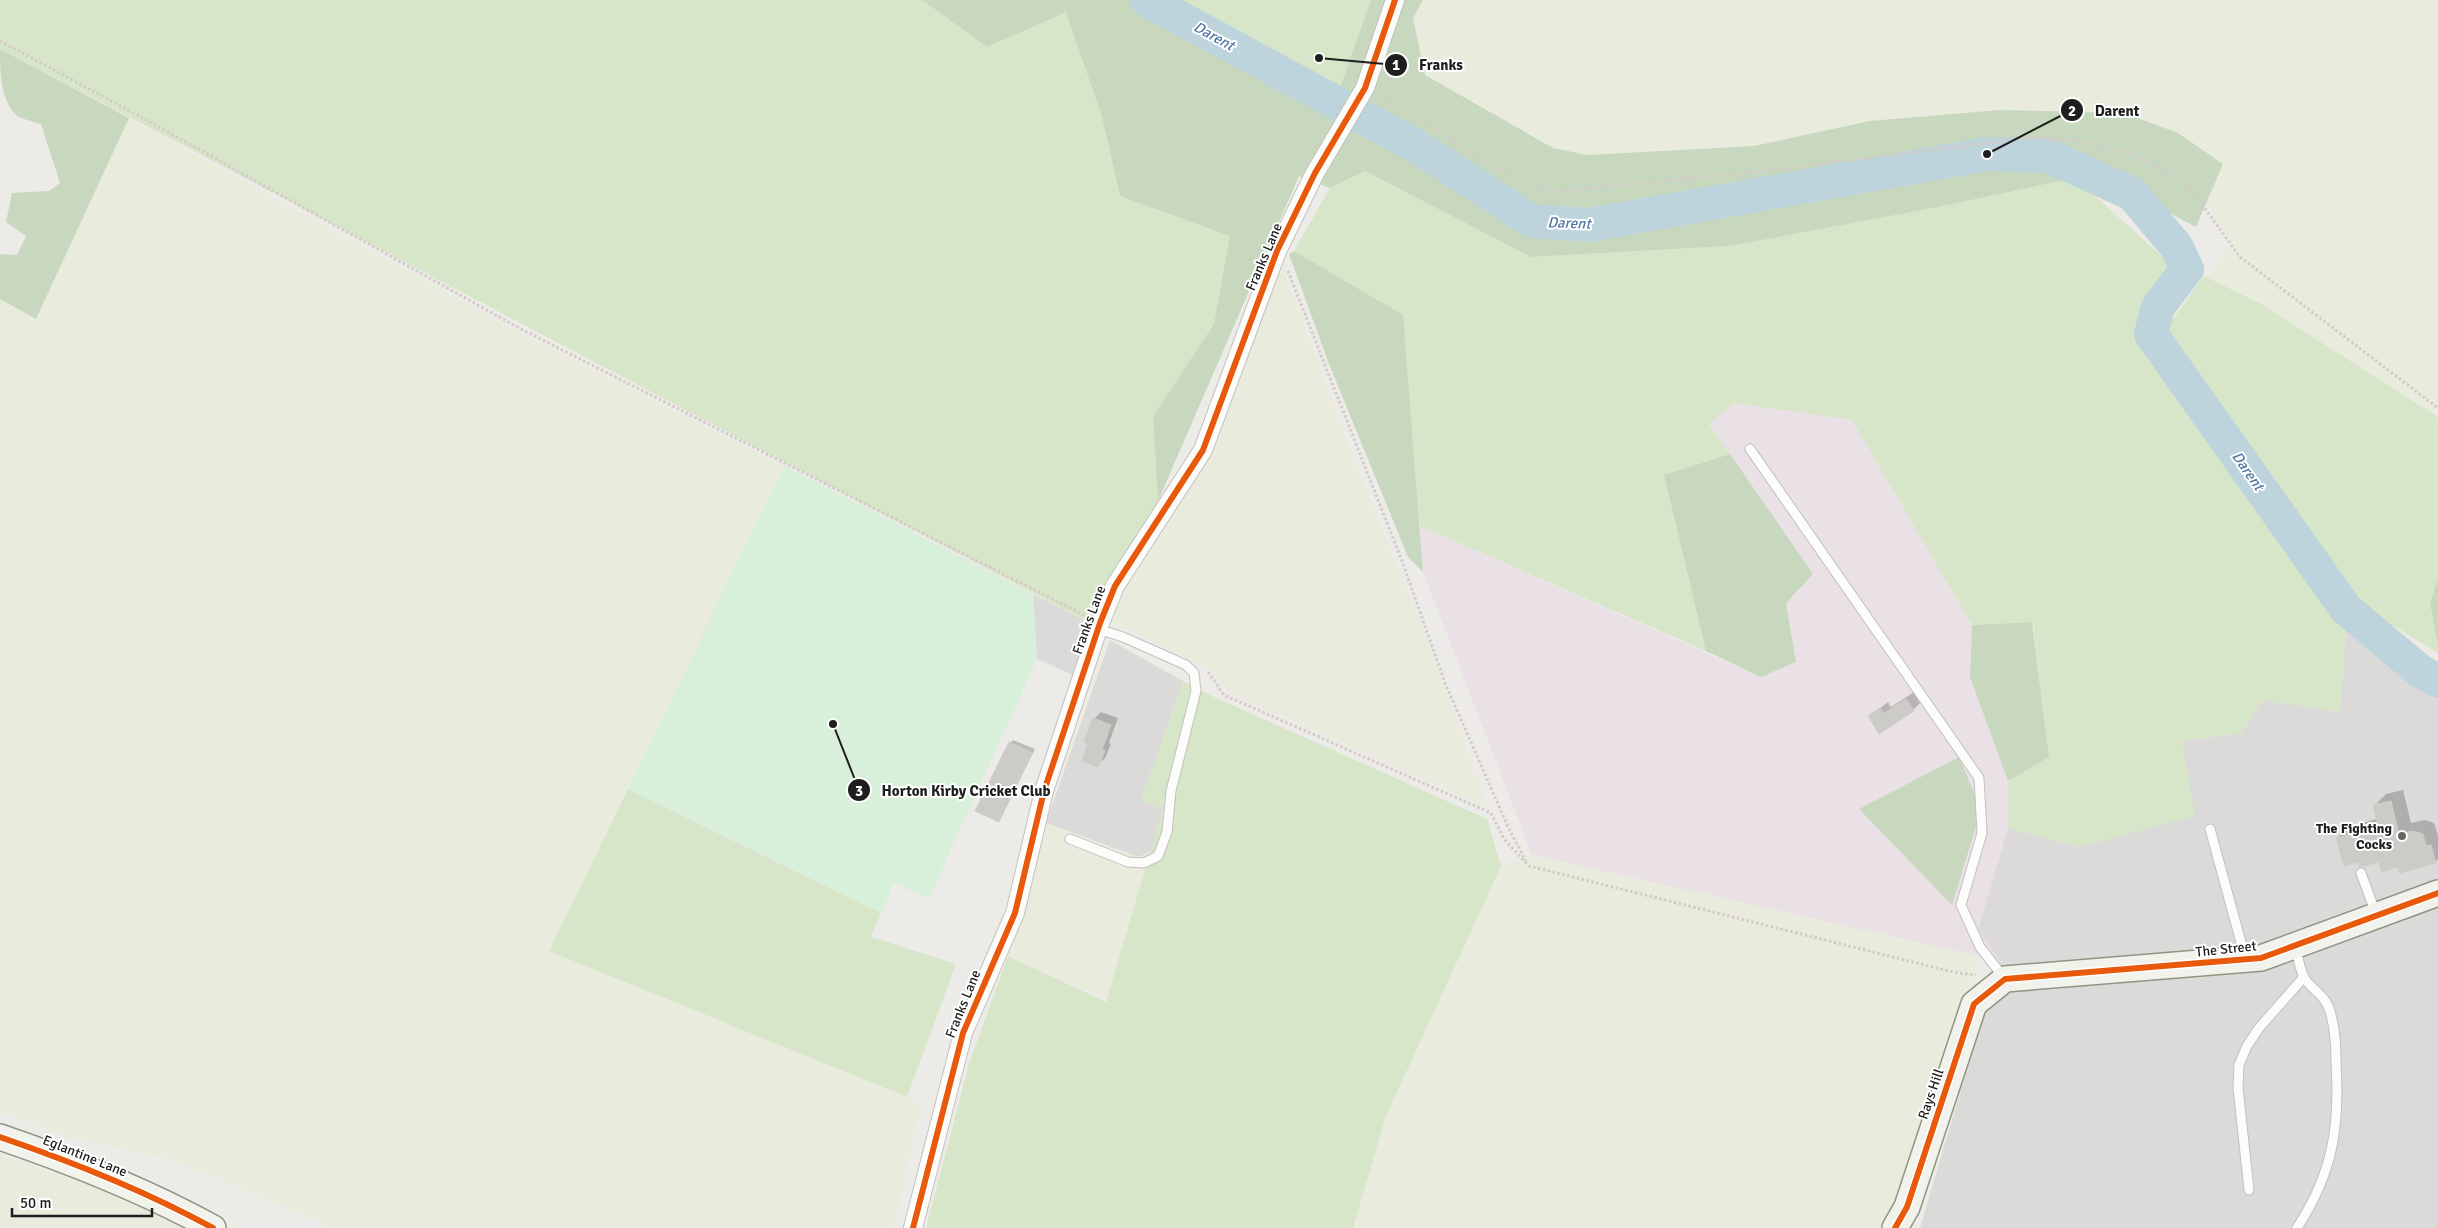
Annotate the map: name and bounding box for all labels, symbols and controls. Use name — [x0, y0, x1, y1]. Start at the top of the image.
water label: Darent — [1191, 18, 1239, 55]
callout: Franks — [1384, 50, 1472, 80]
text: 1 — [1392, 56, 1400, 74]
text: Franks — [1419, 56, 1463, 74]
callout: Darent — [2060, 95, 2149, 125]
text: 2 — [2068, 102, 2076, 120]
text: Darent — [2095, 102, 2140, 120]
water label: Darent — [1547, 213, 1593, 233]
street label: Franks Lane — [1242, 221, 1286, 293]
water label: Darent — [2228, 448, 2269, 495]
street label: Franks Lane — [1069, 583, 1109, 657]
callout: Horton Kirby Cricket Club — [847, 775, 1061, 805]
text: 3 — [855, 782, 863, 800]
text: Horton Kirby Cricket Club — [882, 782, 1050, 800]
place label: The Fighting Cocks — [2316, 820, 2392, 853]
marker: The Fighting Cocks — [2396, 830, 2408, 842]
street label: The Street — [2195, 937, 2257, 961]
street label: Franks Lane — [942, 967, 984, 1041]
street label: Rays Hill — [1914, 1067, 1948, 1121]
street label: Eglantine Lane — [40, 1131, 130, 1181]
scale bar — [12, 1186, 152, 1218]
text: 50 m — [20, 1194, 51, 1212]

